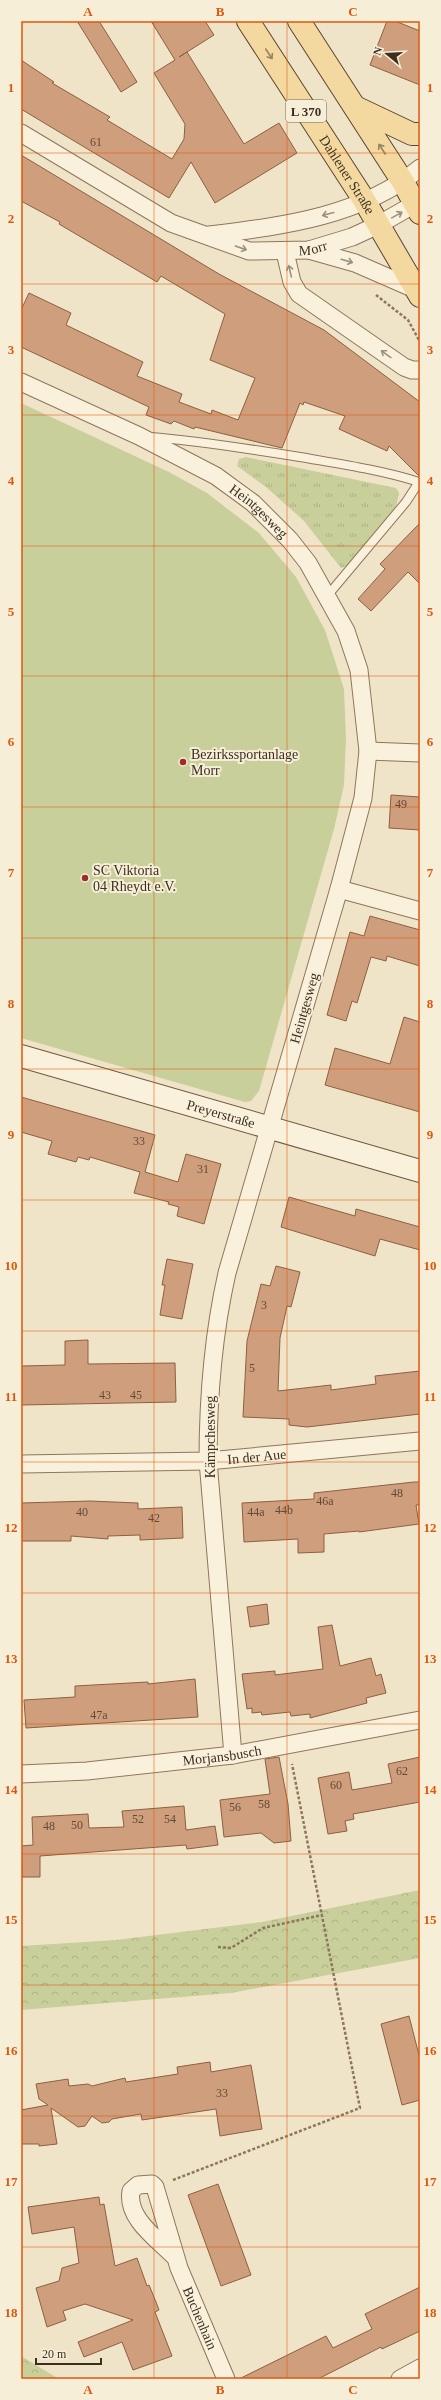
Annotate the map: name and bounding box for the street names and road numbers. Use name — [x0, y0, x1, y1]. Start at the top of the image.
road number: L 370 — [286, 100, 326, 122]
street label: Dahlener Straße — [316, 133, 378, 217]
street label: Morr — [299, 238, 329, 258]
street label: Heintgesweg — [227, 481, 291, 541]
street label: Heintgesweg — [287, 971, 322, 1045]
street label: Preyerstraße — [185, 1097, 256, 1131]
street label: Kämpchesweg — [203, 1396, 218, 1478]
street label: In der Aue — [227, 1447, 287, 1467]
street label: Morjansbusch — [182, 1743, 263, 1768]
street label: Buchenhain — [180, 2285, 220, 2352]

